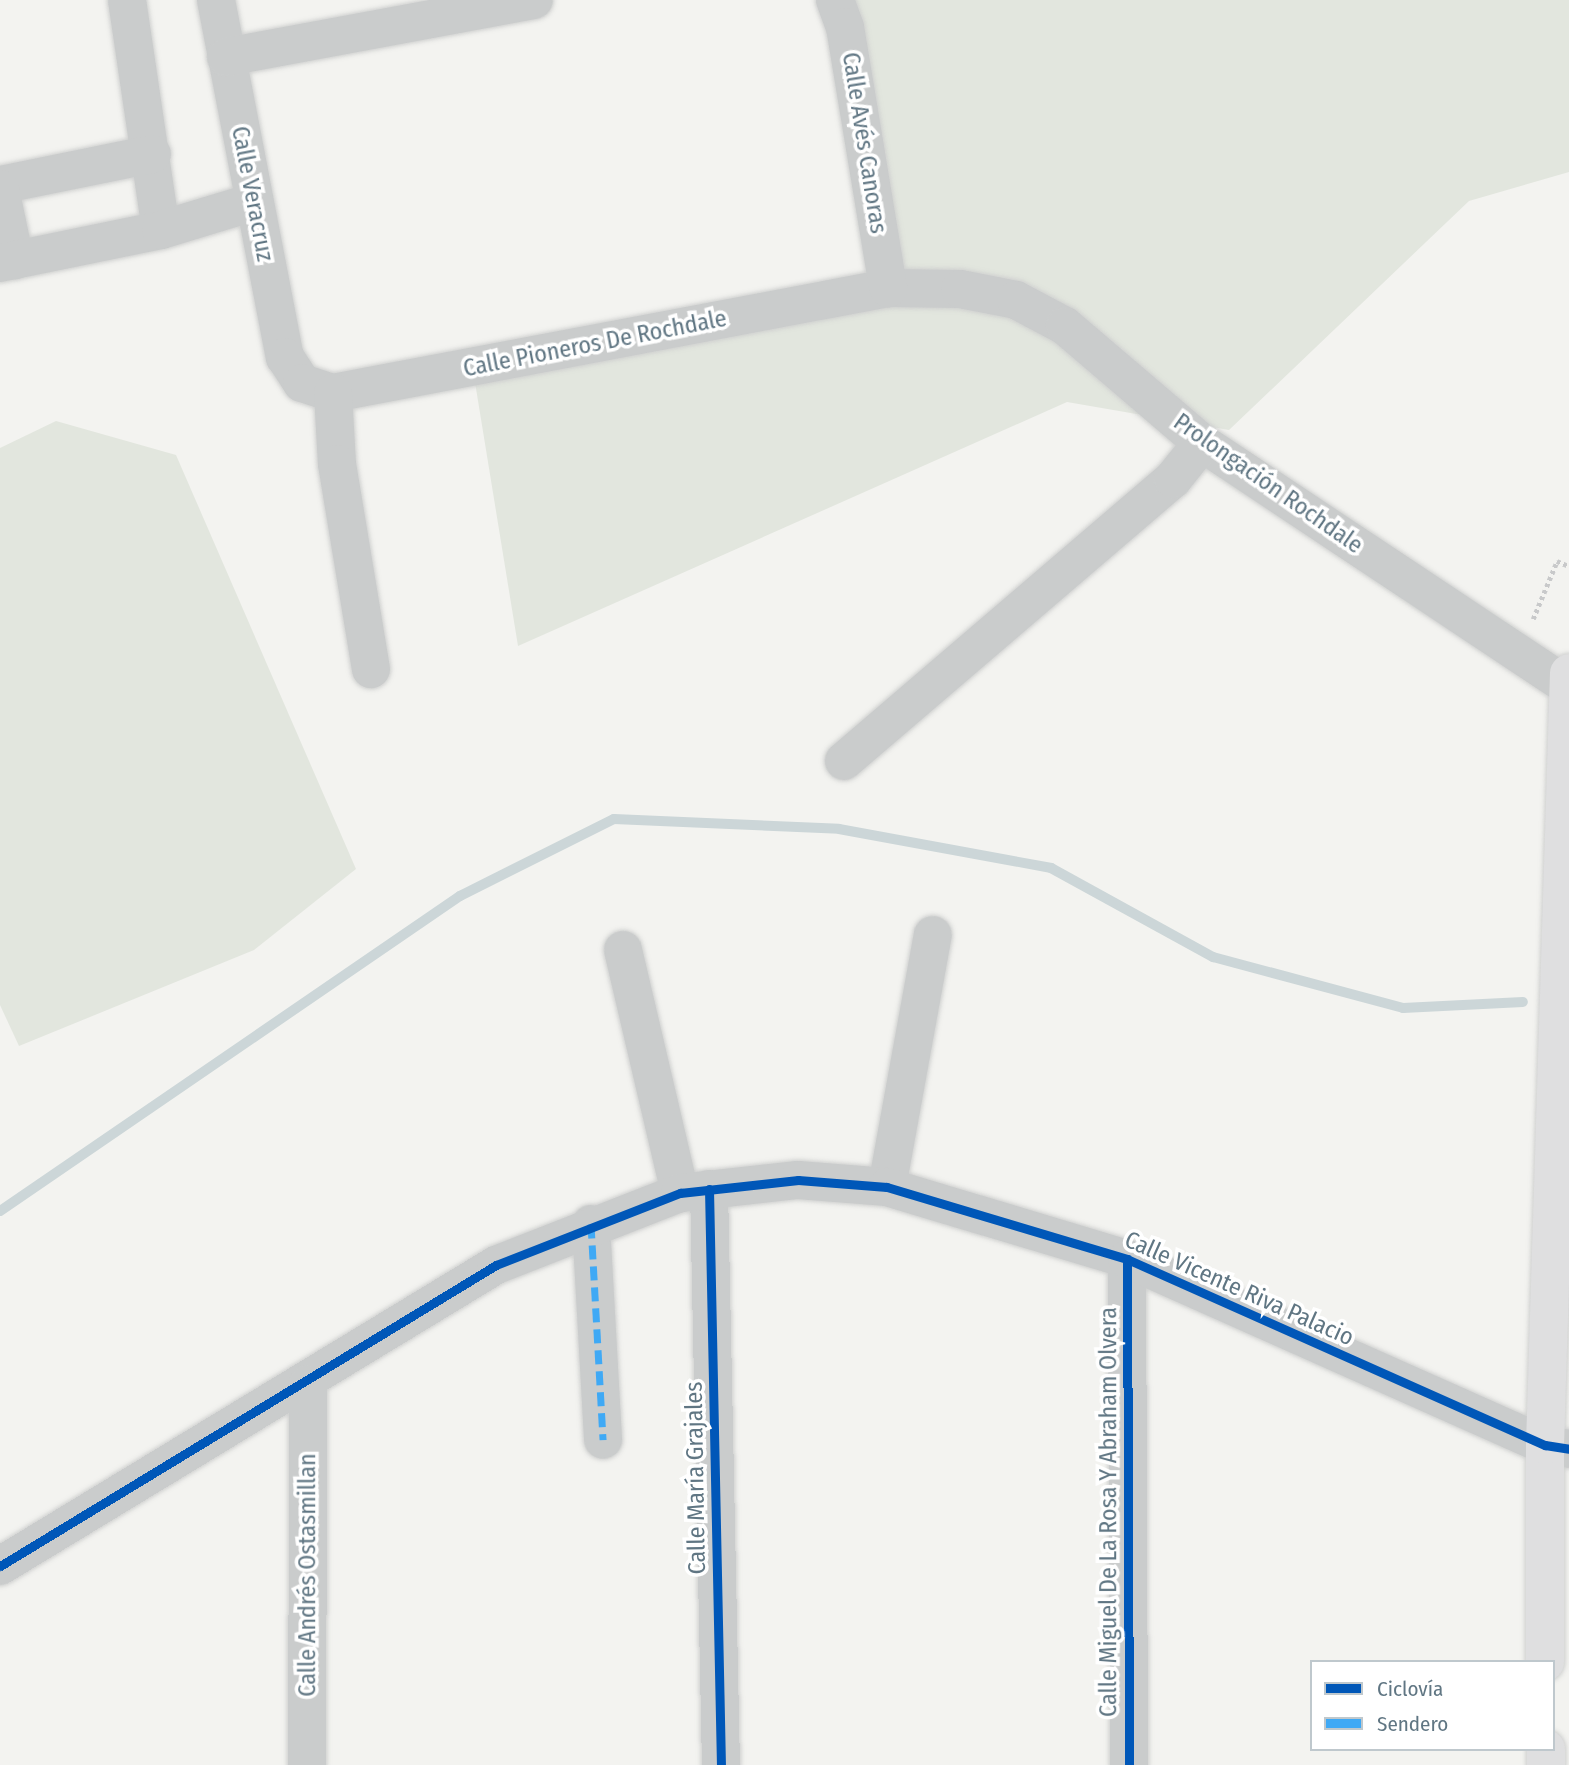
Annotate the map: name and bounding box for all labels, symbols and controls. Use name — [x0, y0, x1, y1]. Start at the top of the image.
street label: Calle Avés Canoras — [835, 50, 893, 236]
street label: Calle Veracruz — [225, 124, 279, 264]
street label: Calle Pioneros De Rochdale — [461, 304, 729, 384]
street label: Prolongación Rochdale — [1168, 408, 1368, 560]
street label: Calle Vicente Riva Palacio — [1120, 1225, 1358, 1353]
street label: Calle Miguel De La Rosa Y Abraham Olvera — [1095, 1307, 1123, 1717]
street label: Calle María Grajales — [680, 1381, 712, 1575]
street label: Calle Andrés Ostasmillan — [294, 1453, 322, 1697]
legend — [1310, 1660, 1555, 1751]
text: Ciclovía — [1377, 1676, 1443, 1702]
text: Sendero — [1377, 1711, 1448, 1737]

